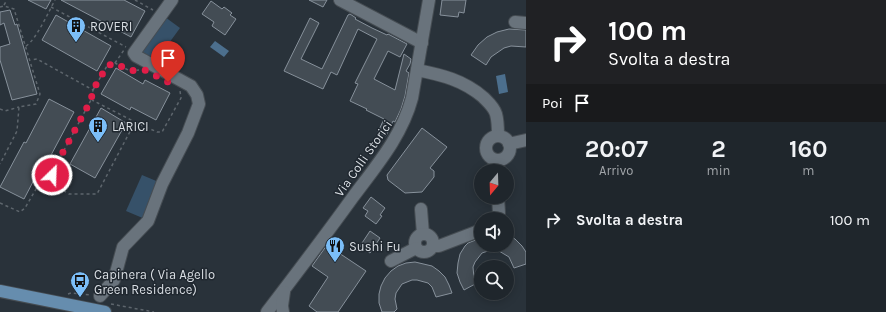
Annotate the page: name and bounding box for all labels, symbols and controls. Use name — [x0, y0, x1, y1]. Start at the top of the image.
text: 100 m — [608, 14, 687, 47]
building icon: ROVERI — [65, 15, 87, 43]
icon: right — [542, 16, 594, 68]
place label: ROVERI — [90, 19, 132, 34]
pin — [151, 41, 185, 82]
icon: arrive — [157, 47, 179, 69]
text: Svolta a destra — [608, 48, 731, 70]
icon: arrive — [571, 92, 593, 114]
text: Poi — [542, 94, 563, 112]
building icon: LARICI — [87, 115, 109, 143]
street label: Via Colli Storici — [332, 117, 395, 199]
place label: LARICI — [112, 119, 149, 134]
text: 20:07 — [585, 135, 648, 163]
text: 2 — [711, 135, 726, 163]
text: 160 — [789, 135, 827, 163]
position arrow — [31, 154, 73, 196]
text: Arrivo — [599, 163, 633, 178]
text: min — [707, 163, 730, 178]
text: m — [802, 163, 814, 178]
north arrow — [474, 164, 514, 204]
map controls — [474, 164, 514, 300]
icon: right — [542, 209, 564, 231]
text: Svolta a destra — [576, 211, 683, 229]
text: 100 m — [830, 211, 870, 229]
button: sound — [474, 212, 514, 252]
restaurant icon: Sushi Fu — [324, 235, 346, 263]
place label: Sushi Fu — [349, 239, 401, 254]
button: search — [474, 260, 514, 300]
place label: Capinera ( Via Agello Green Residence) — [94, 267, 215, 297]
bus stop icon: Capinera ( Via Agello Green Residence) — [69, 270, 91, 298]

